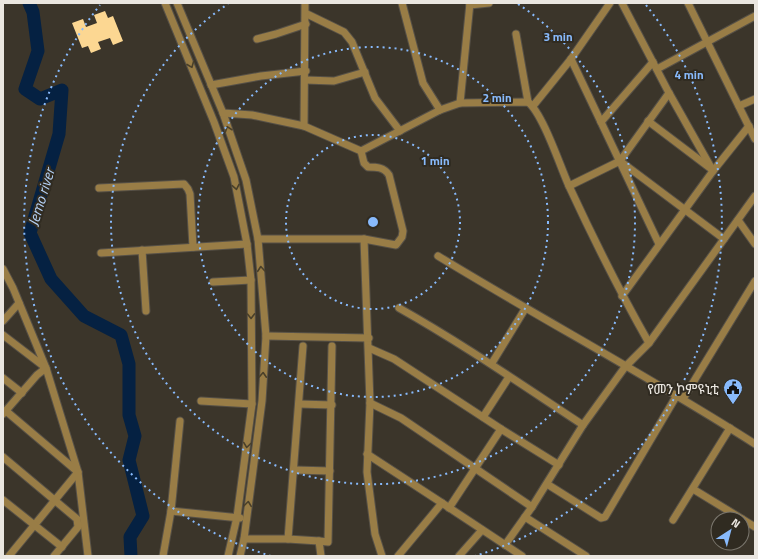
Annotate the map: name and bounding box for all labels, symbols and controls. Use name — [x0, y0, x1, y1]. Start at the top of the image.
text: 3 min — [543, 27, 573, 46]
one-way arrow — [186, 62, 194, 69]
text: 4 min — [674, 65, 704, 84]
text: 2 min — [482, 88, 512, 107]
one-way arrow — [225, 126, 233, 133]
text: 1 min — [420, 151, 450, 170]
water label: Jemo river — [21, 163, 61, 229]
one-way arrow — [231, 184, 239, 190]
centre of rings — [366, 215, 380, 229]
one-way arrow — [256, 266, 265, 272]
one-way arrow — [247, 313, 255, 319]
one-way arrow — [259, 372, 268, 378]
public building icon: የመን ኮምዩኒቲ — [722, 377, 744, 405]
place label: የመን ኮምዩኒቲ — [647, 378, 720, 399]
one-way arrow — [242, 442, 251, 448]
one-way arrow — [244, 501, 253, 507]
north arrow — [710, 511, 750, 551]
text: N — [728, 514, 744, 532]

